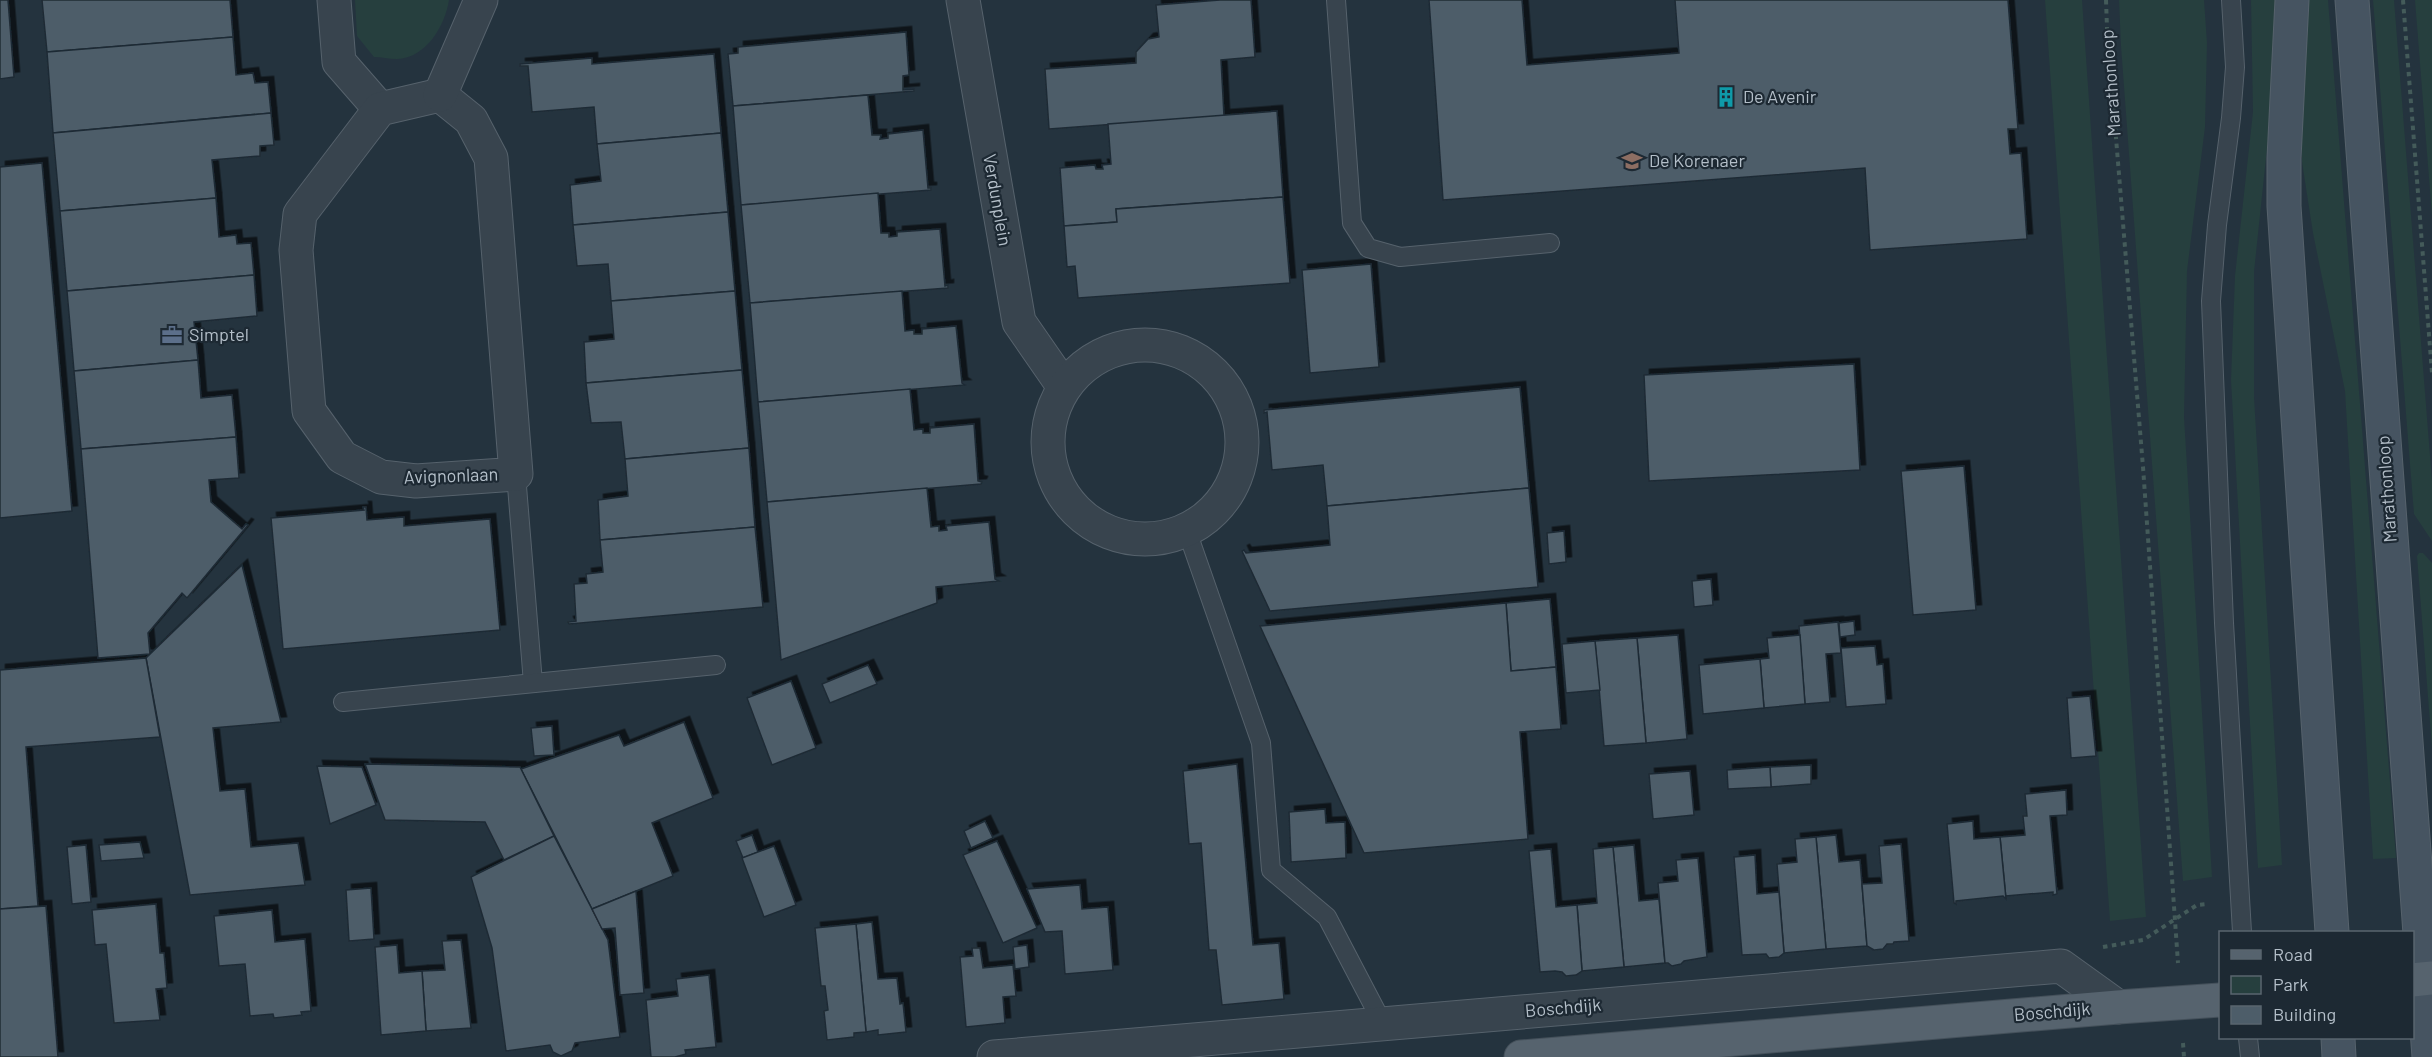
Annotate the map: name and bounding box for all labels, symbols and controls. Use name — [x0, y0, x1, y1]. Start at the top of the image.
street label: Marathonloop — [2095, 29, 2125, 137]
building icon: De Avenir — [1714, 85, 1738, 109]
place label: De Avenir — [1743, 85, 1817, 107]
school or university icon: De Korenaer — [1620, 149, 1644, 173]
place label: De Korenaer — [1649, 149, 1745, 171]
street label: Verdunplein — [979, 152, 1017, 247]
office icon: Simptel — [160, 323, 184, 347]
place label: Simptel — [189, 323, 249, 345]
street label: Marathonloop — [2371, 435, 2401, 543]
street label: Avignonlaan — [403, 462, 499, 488]
legend — [2219, 931, 2414, 1039]
text: Road — [2273, 943, 2313, 965]
text: Park — [2273, 973, 2308, 995]
street label: Boschdijk — [1524, 993, 1602, 1021]
street label: Boschdijk — [2013, 997, 2091, 1025]
text: Building — [2273, 1003, 2336, 1025]

